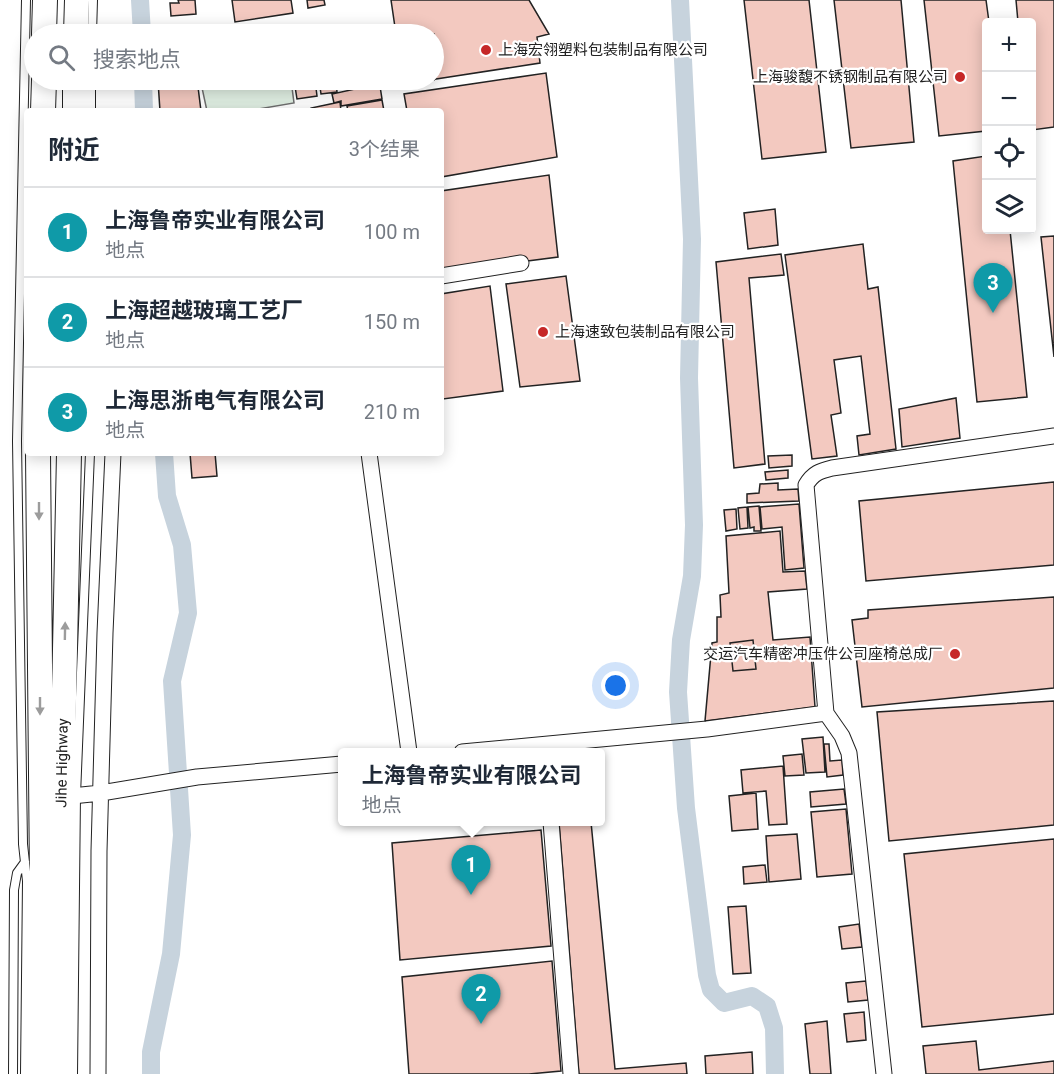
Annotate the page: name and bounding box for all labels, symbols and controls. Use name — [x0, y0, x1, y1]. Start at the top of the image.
map controls — [982, 18, 1036, 234]
button: + — [982, 18, 1036, 72]
search box — [24, 24, 444, 90]
icon: search — [45, 41, 78, 74]
place label: 上海宏翎塑料包装制品有限公司 — [498, 41, 708, 59]
marker: 上海宏翎塑料包装制品有限公司 — [479, 43, 493, 57]
text: 搜索地点 — [93, 47, 181, 72]
place label: 上海骏馥不锈钢制品有限公司 — [753, 68, 948, 86]
marker: 上海骏馥不锈钢制品有限公司 — [953, 70, 967, 84]
button: − — [982, 72, 1036, 126]
button: locate — [982, 126, 1036, 180]
text: 附近 — [48, 135, 100, 165]
text: 3个结果 — [349, 137, 420, 161]
button: layers — [982, 180, 1036, 234]
text: 上海鲁帝实业有限公司 — [105, 208, 325, 233]
text: 1 — [62, 220, 73, 244]
text: 100 m — [364, 220, 420, 244]
text: 地点 — [105, 238, 145, 262]
pin: 3 — [974, 264, 1012, 313]
text: 上海超越玻璃工艺厂 — [105, 298, 303, 323]
text: 2 — [62, 310, 73, 334]
text: 150 m — [364, 310, 420, 334]
place label: 上海速致包装制品有限公司 — [555, 323, 735, 341]
marker: 上海速致包装制品有限公司 — [536, 325, 550, 339]
text: 地点 — [105, 328, 145, 352]
text: 上海思浙电气有限公司 — [105, 388, 325, 413]
text: 3 — [62, 400, 73, 424]
text: 210 m — [364, 400, 420, 424]
text: 地点 — [105, 418, 145, 442]
one-way arrow — [34, 502, 44, 521]
one-way arrow — [60, 622, 70, 641]
place label: 交运汽车精密冲压件公司座椅总成厂 — [703, 645, 943, 663]
marker: 交运汽车精密冲压件公司座椅总成厂 — [948, 647, 962, 661]
your location — [601, 671, 630, 700]
one-way arrow — [35, 697, 45, 716]
street label: Jihe Highway — [52, 718, 72, 808]
popup — [338, 748, 605, 826]
text: 上海鲁帝实业有限公司 — [361, 763, 582, 788]
text: 地点 — [361, 793, 401, 817]
pin: 1 — [452, 846, 490, 895]
pin: 2 — [462, 974, 500, 1024]

